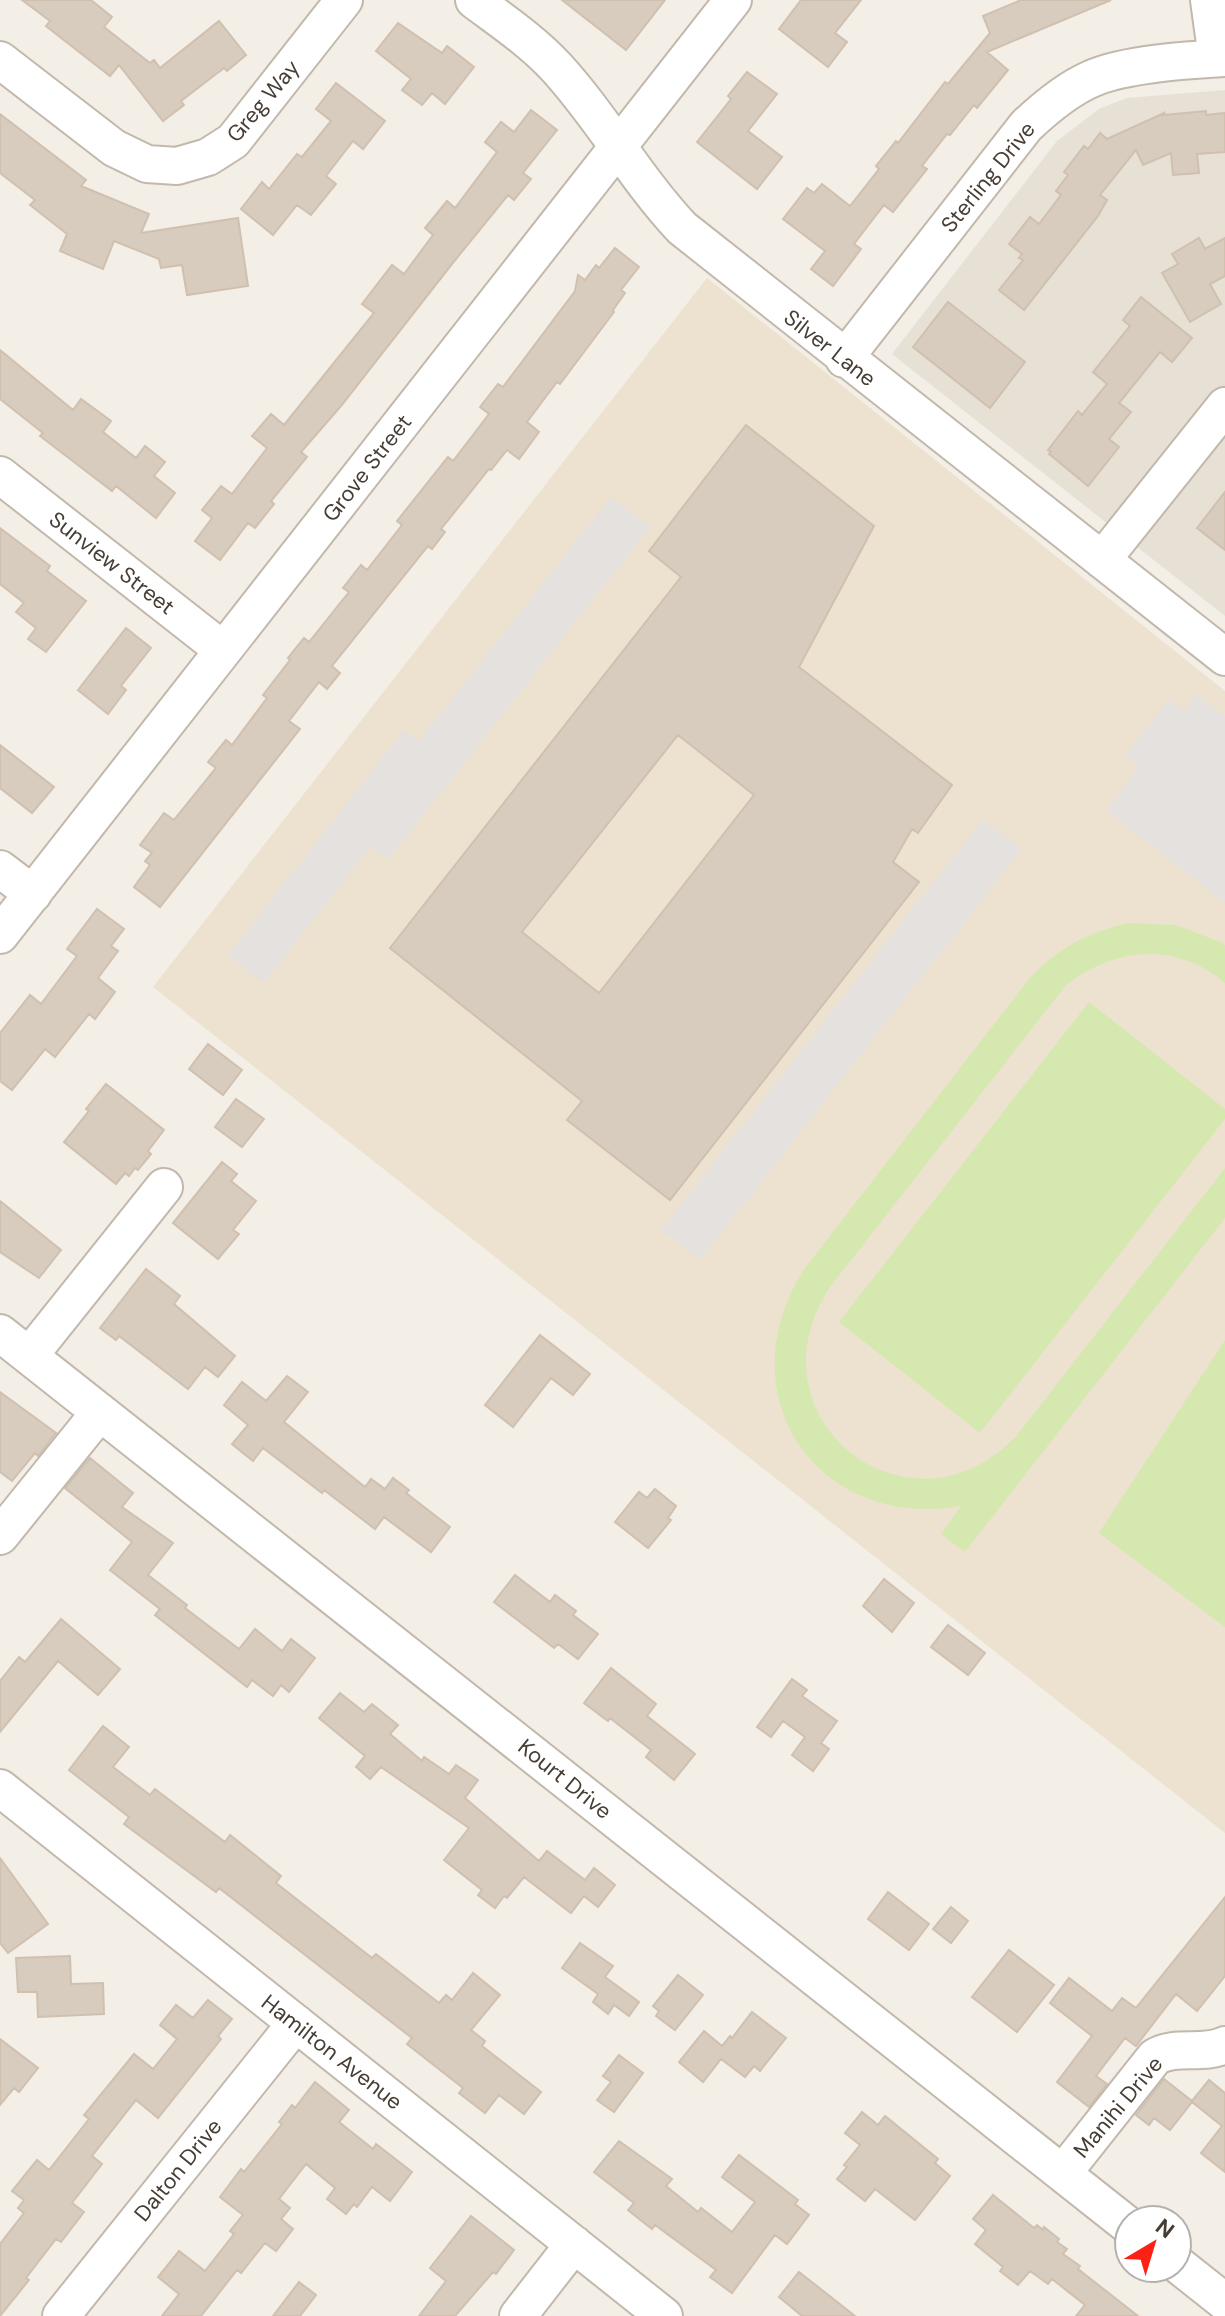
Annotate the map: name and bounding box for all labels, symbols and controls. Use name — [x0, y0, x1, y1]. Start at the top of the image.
street label: Greg Way — [220, 54, 306, 148]
street label: Sterling Drive — [934, 116, 1042, 238]
street label: Silver Lane — [778, 303, 882, 393]
street label: Grove Street — [316, 408, 418, 528]
street label: Sunview Street — [43, 505, 181, 621]
street label: Kourt Drive — [512, 1732, 618, 1826]
street label: Hamilton Avenue — [256, 1988, 408, 2116]
street label: Manihi Drive — [1067, 2050, 1169, 2164]
street label: Dalton Drive — [128, 2113, 228, 2227]
north arrow — [1113, 2204, 1193, 2284]
text: N — [1150, 2212, 1180, 2245]

